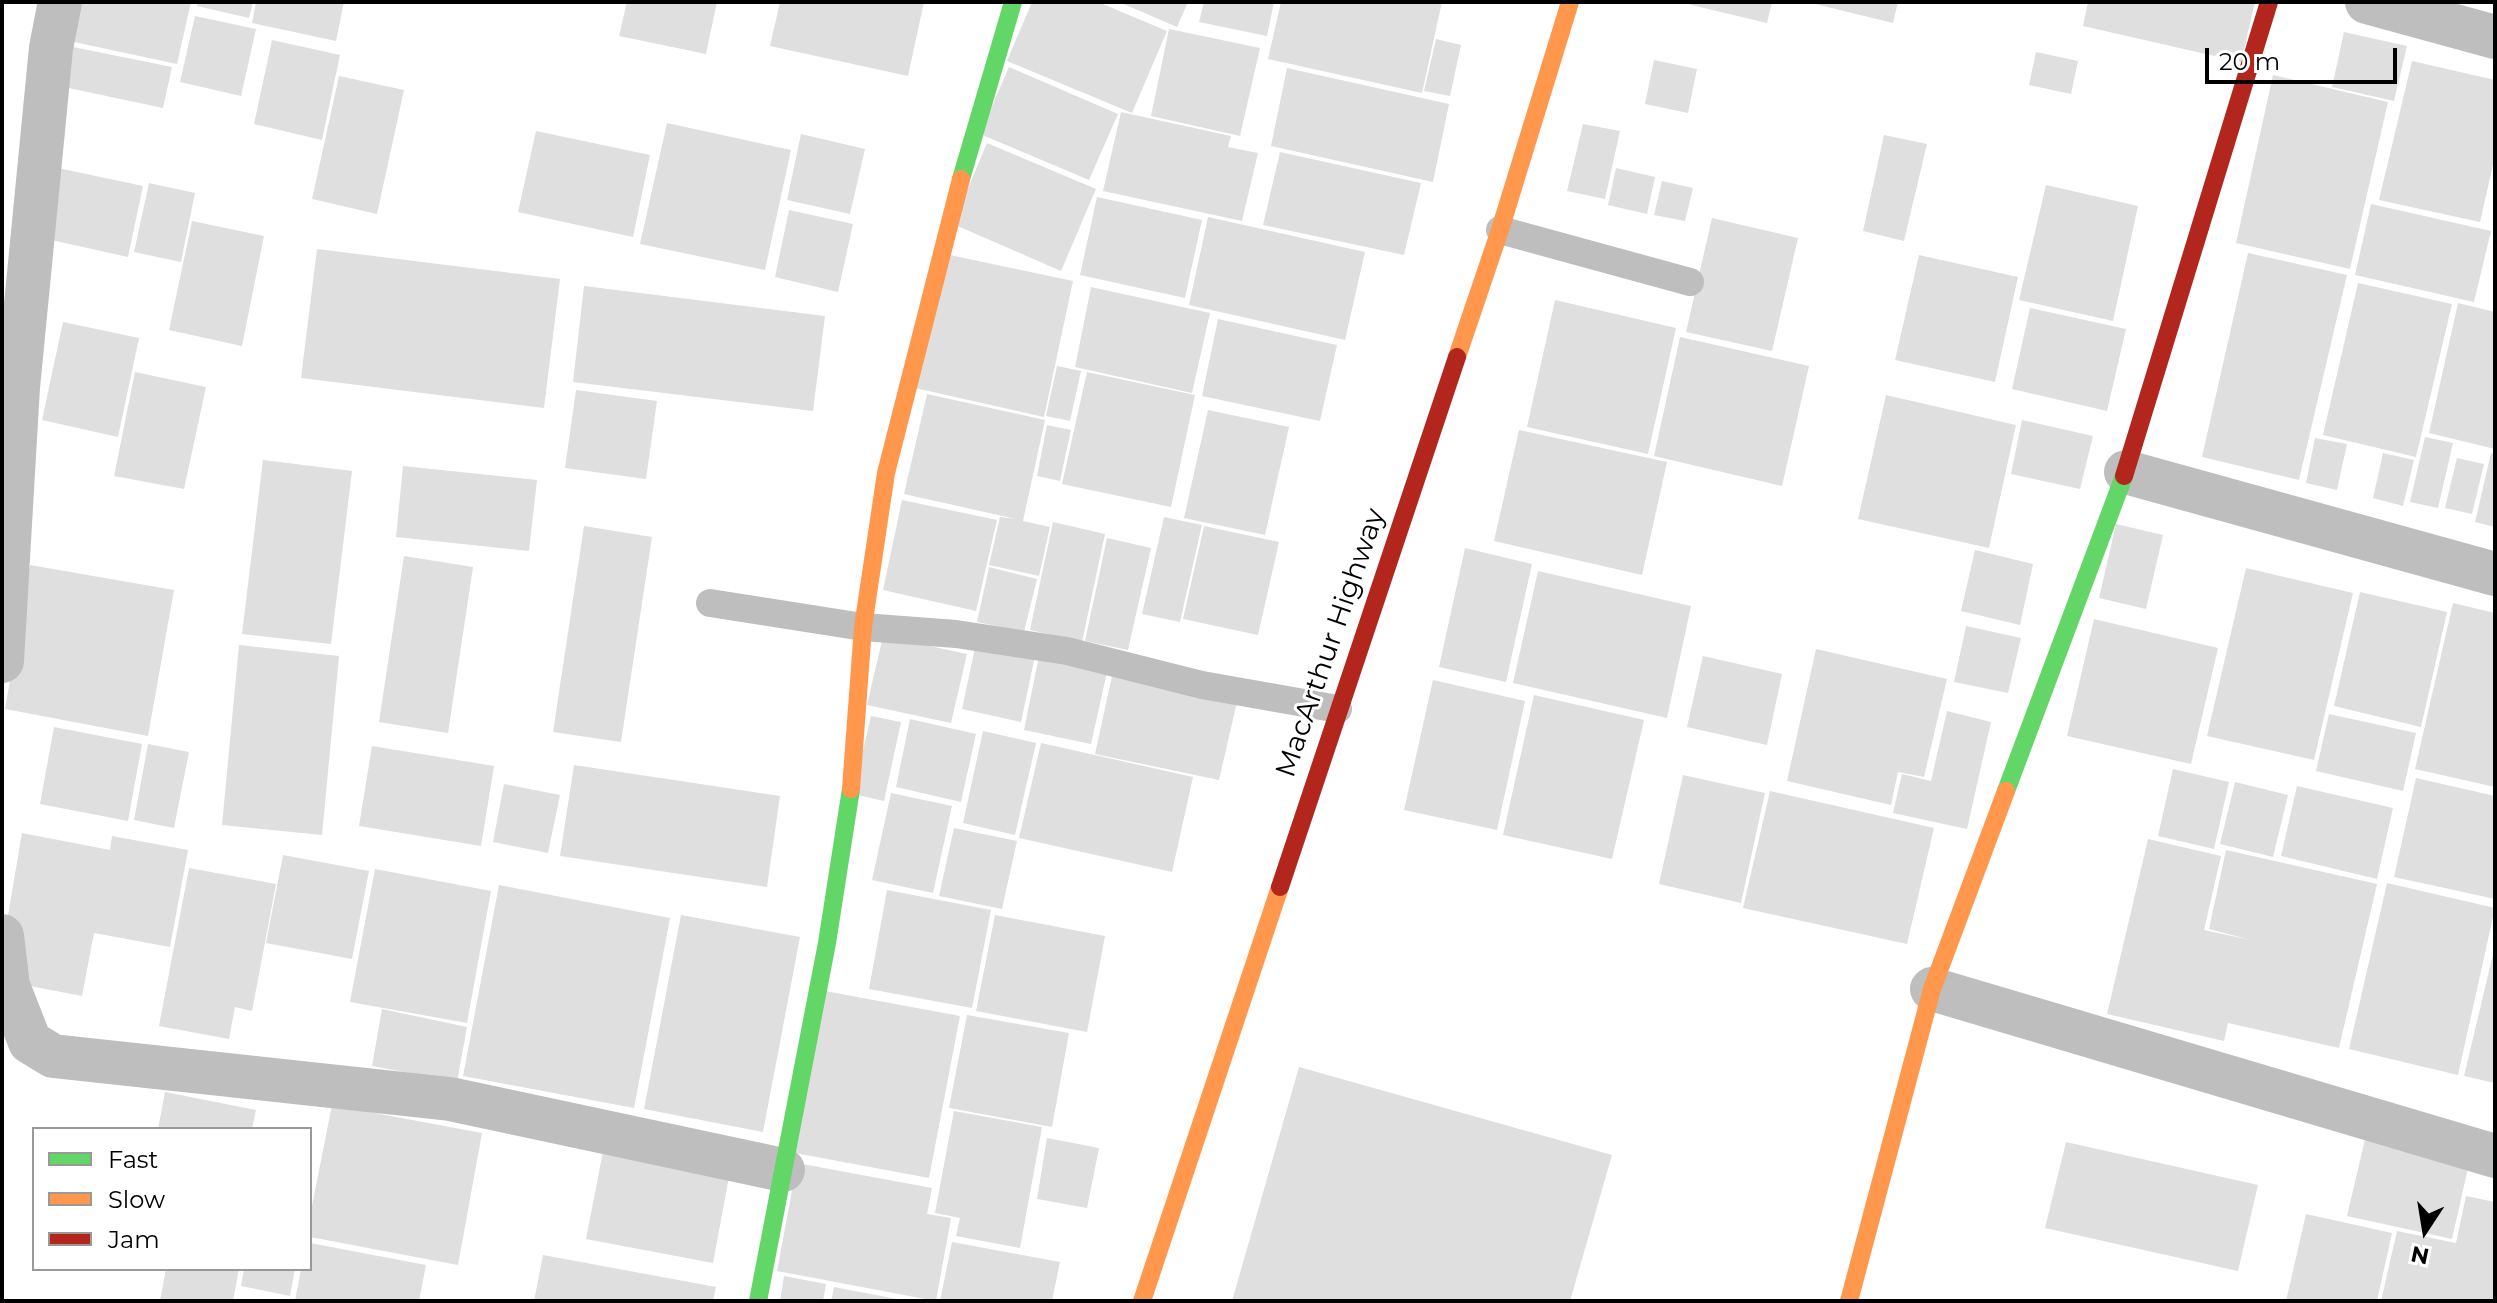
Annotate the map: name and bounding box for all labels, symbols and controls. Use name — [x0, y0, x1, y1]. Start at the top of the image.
scale bar — [2209, 32, 2401, 82]
text: 20 m — [2219, 47, 2280, 76]
street label: MacArthur Highway — [1269, 504, 1393, 782]
legend — [32, 1127, 312, 1271]
text: Fast — [108, 1145, 158, 1174]
text: Slow — [108, 1185, 165, 1214]
north arrow — [2385, 1191, 2465, 1271]
text: Jam — [108, 1225, 160, 1254]
text: N — [2408, 1240, 2431, 1270]

